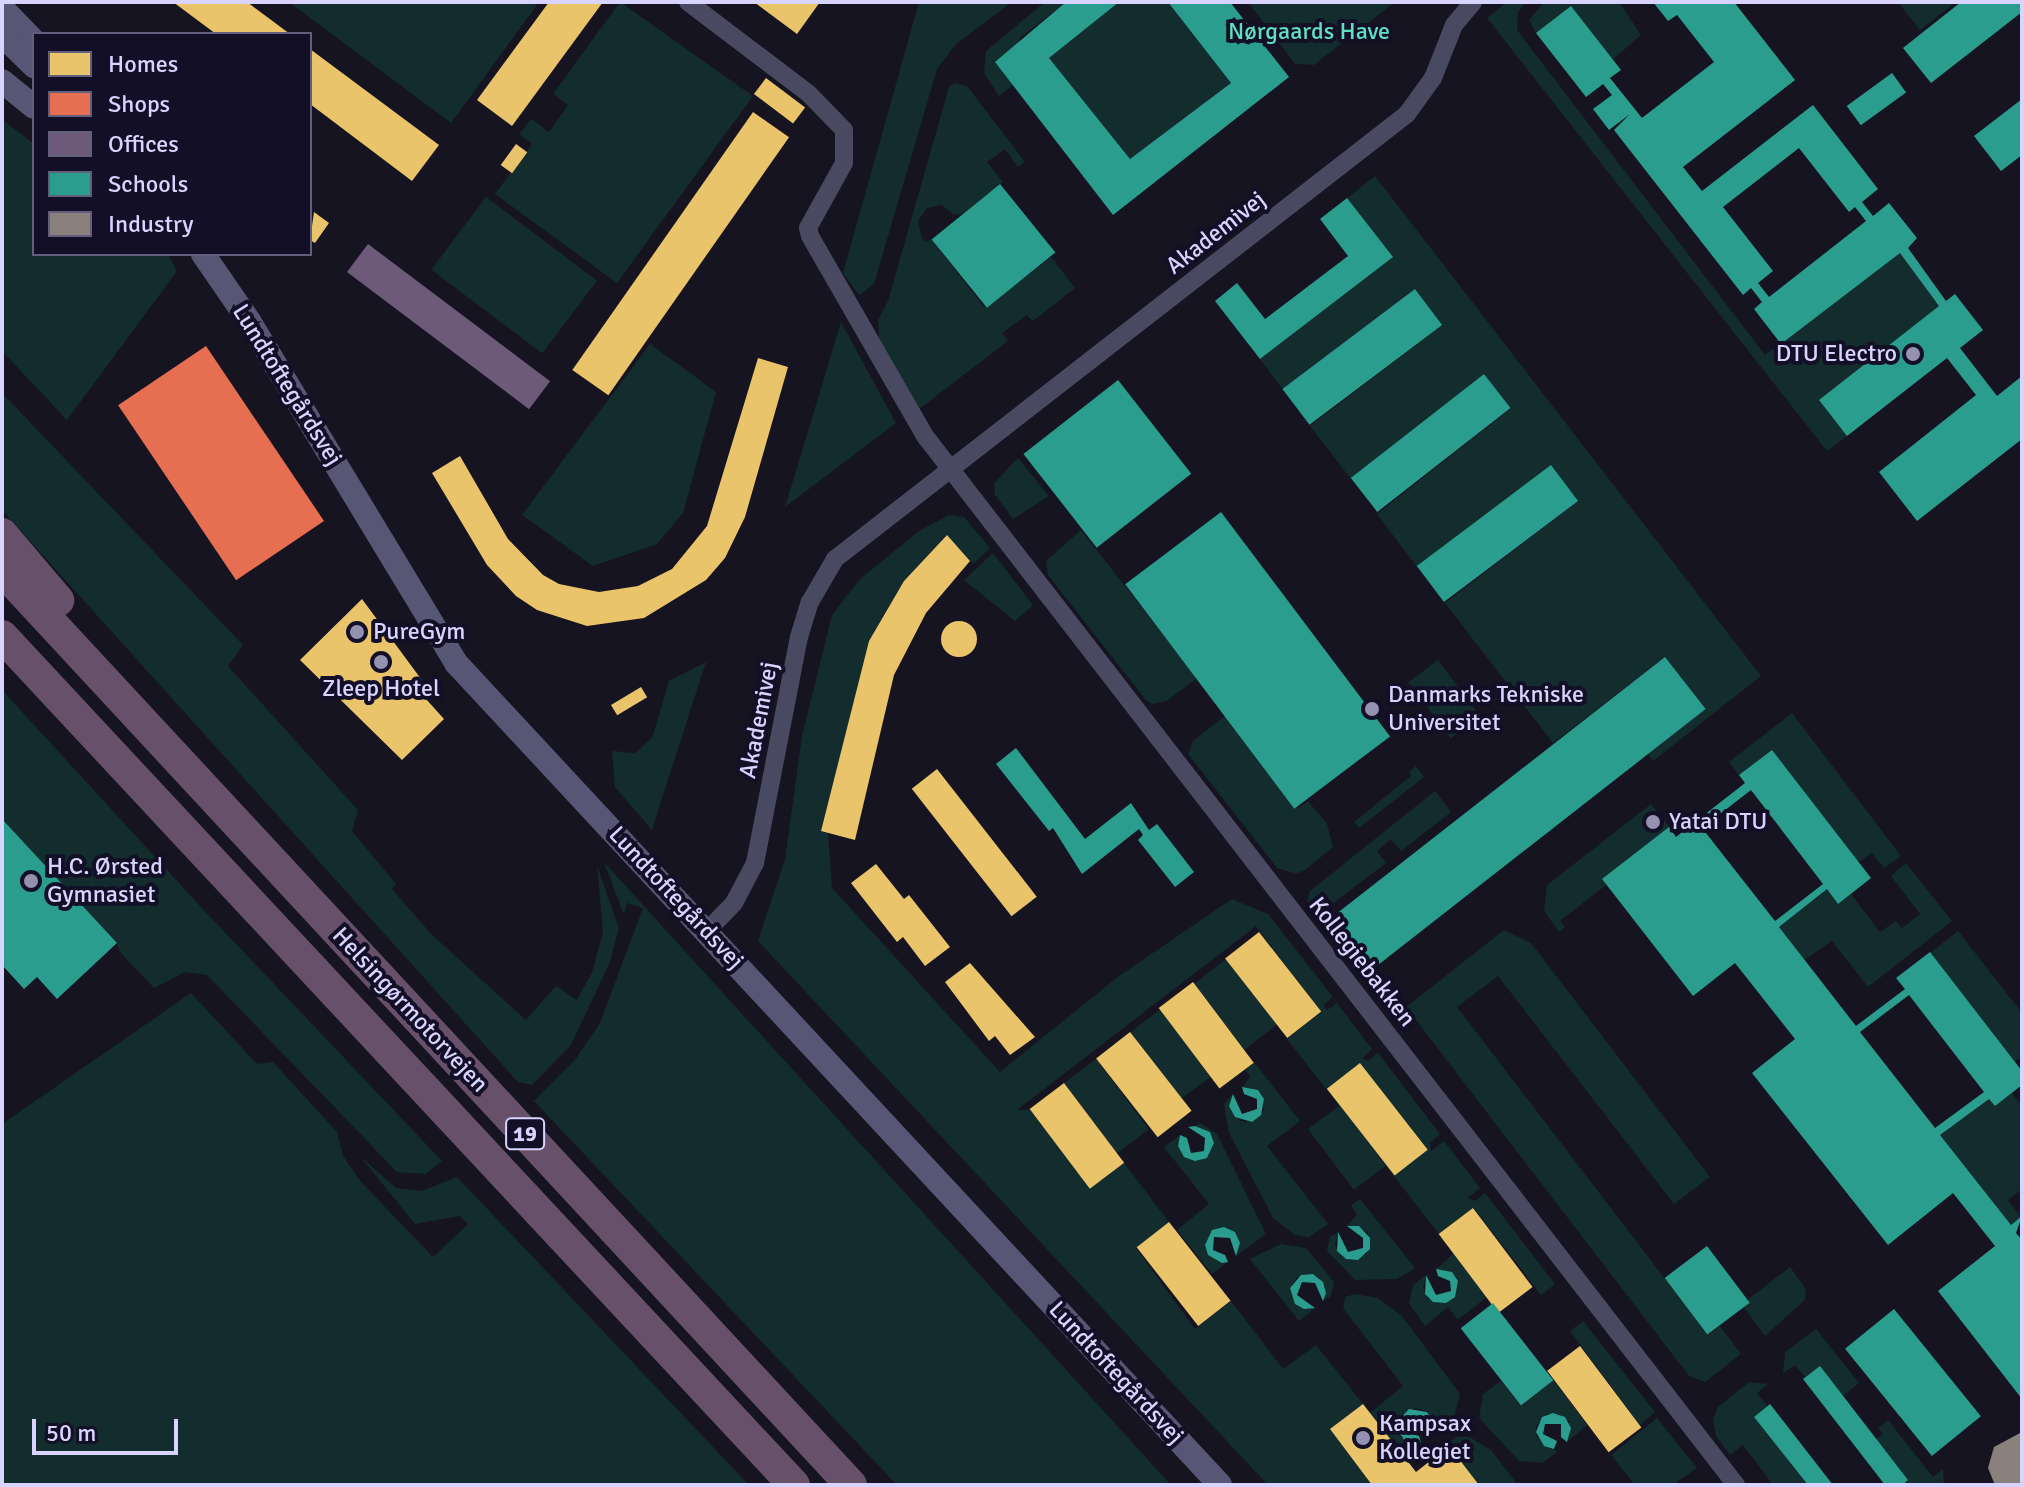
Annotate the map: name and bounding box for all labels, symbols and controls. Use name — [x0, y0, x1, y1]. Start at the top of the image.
park label: Nørgaards Have — [1228, 18, 1390, 46]
legend — [32, 32, 312, 256]
text: Homes — [108, 49, 178, 79]
text: Shops — [108, 89, 170, 119]
text: Offices — [108, 129, 179, 159]
text: Schools — [108, 169, 188, 199]
street label: Akademivej — [1161, 185, 1271, 281]
text: Industry — [108, 209, 194, 239]
street label: Lundtoftegårdsvej — [226, 299, 348, 471]
place label: DTU Electro — [1776, 340, 1897, 368]
marker: DTU Electro — [1904, 345, 1922, 363]
place label: PureGym — [373, 618, 465, 646]
marker: PureGym — [348, 623, 366, 641]
marker: Zleep Hotel — [372, 653, 390, 671]
street label: Akademivej — [734, 659, 784, 781]
place label: Zleep Hotel — [322, 675, 440, 703]
place label: Danmarks Tekniske Universitet — [1388, 681, 1584, 737]
marker: Danmarks Tekniske Universitet — [1363, 700, 1381, 718]
place label: Yatai DTU — [1669, 808, 1767, 836]
marker: Yatai DTU — [1644, 813, 1662, 831]
street label: Lundtoftegårdsvej — [602, 821, 750, 975]
place label: H.C. Ørsted Gymnasiet — [47, 853, 163, 909]
marker: H.C. Ørsted Gymnasiet — [22, 872, 40, 890]
street label: Kollegiebakken — [1302, 891, 1422, 1033]
street label: Helsingørmotorvejen — [326, 921, 494, 1099]
road number: 19 — [505, 1116, 545, 1152]
street label: Lundtoftegårdsvej — [1042, 1296, 1190, 1450]
scale bar — [36, 1403, 182, 1453]
place label: Kampsax Kollegiet — [1379, 1410, 1471, 1466]
text: 50 m — [46, 1418, 96, 1448]
marker: Kampsax Kollegiet — [1354, 1429, 1372, 1447]

